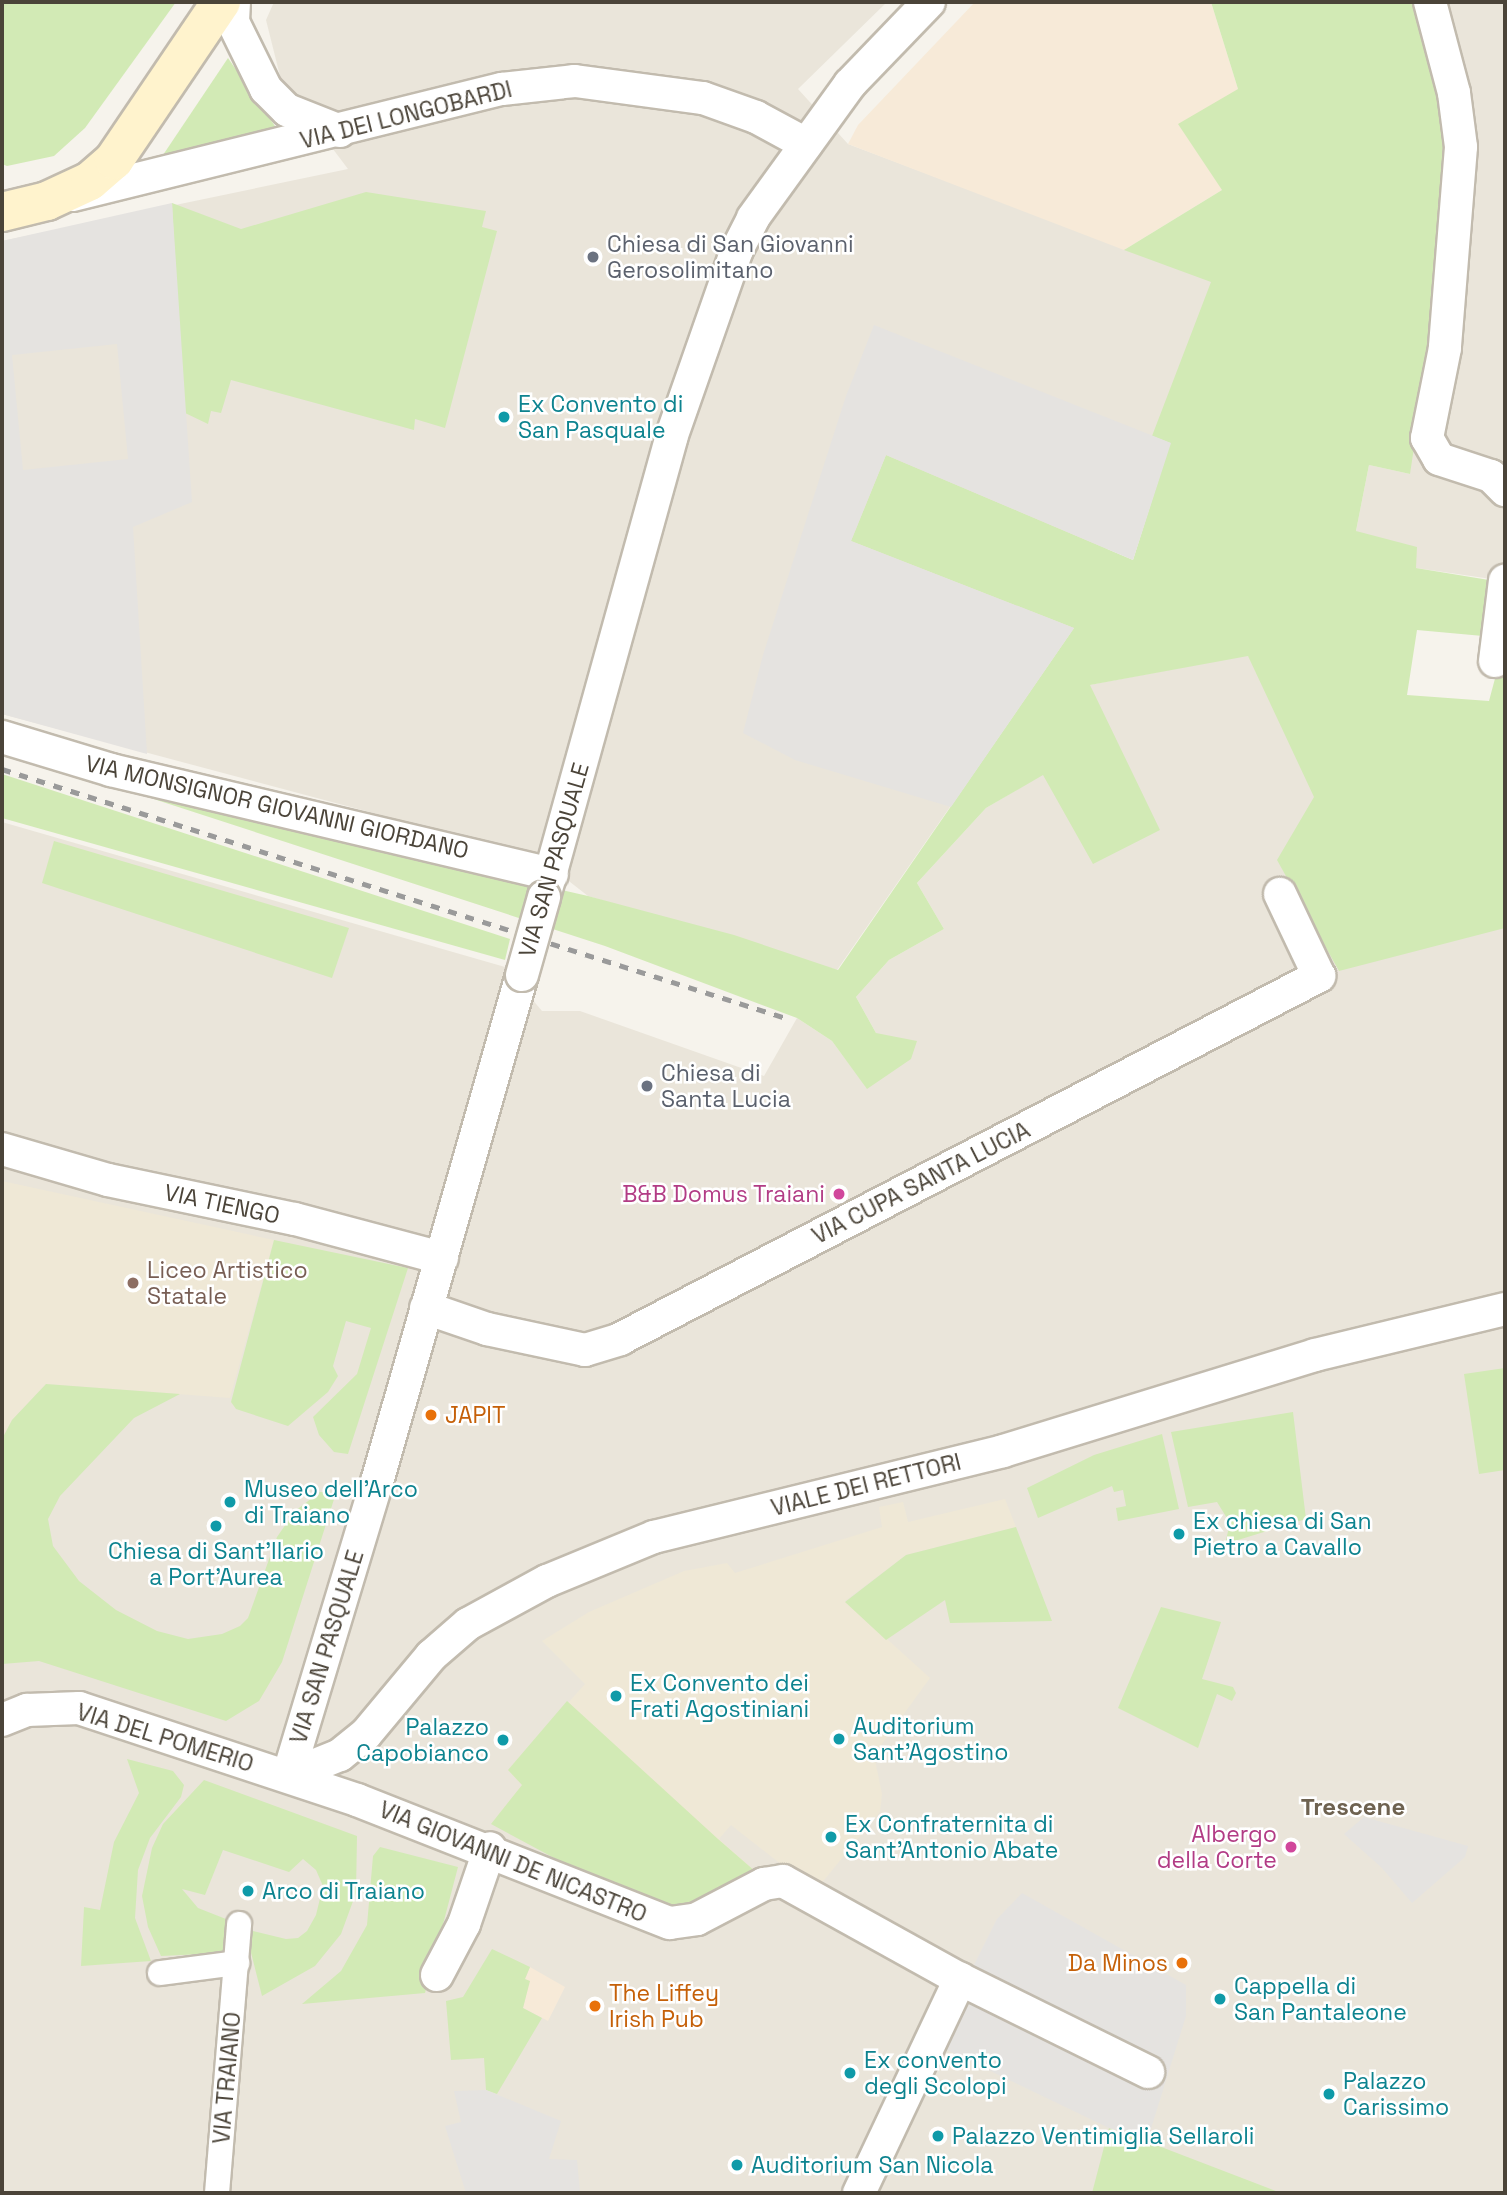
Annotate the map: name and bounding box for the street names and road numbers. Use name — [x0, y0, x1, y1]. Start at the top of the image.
street label: VIA DEI LONGOBARDI — [297, 75, 515, 155]
street label: VIA MONSIGNOR GIOVANNI GIORDANO — [82, 749, 472, 865]
street label: VIA SAN PASQUALE — [513, 759, 595, 961]
street label: VIA CUPA SANTA LUCIA — [807, 1116, 1035, 1250]
street label: VIA TIENGO — [161, 1178, 283, 1230]
street label: VIALE DEI RETTORI — [768, 1448, 964, 1522]
street label: VIA SAN PASQUALE — [284, 1547, 370, 1747]
street label: VIA DEL POMERIO — [73, 1698, 257, 1778]
street label: VIA GIOVANNI DE NICASTRO — [375, 1796, 651, 1928]
street label: VIA TRAIANO — [207, 2010, 247, 2146]

